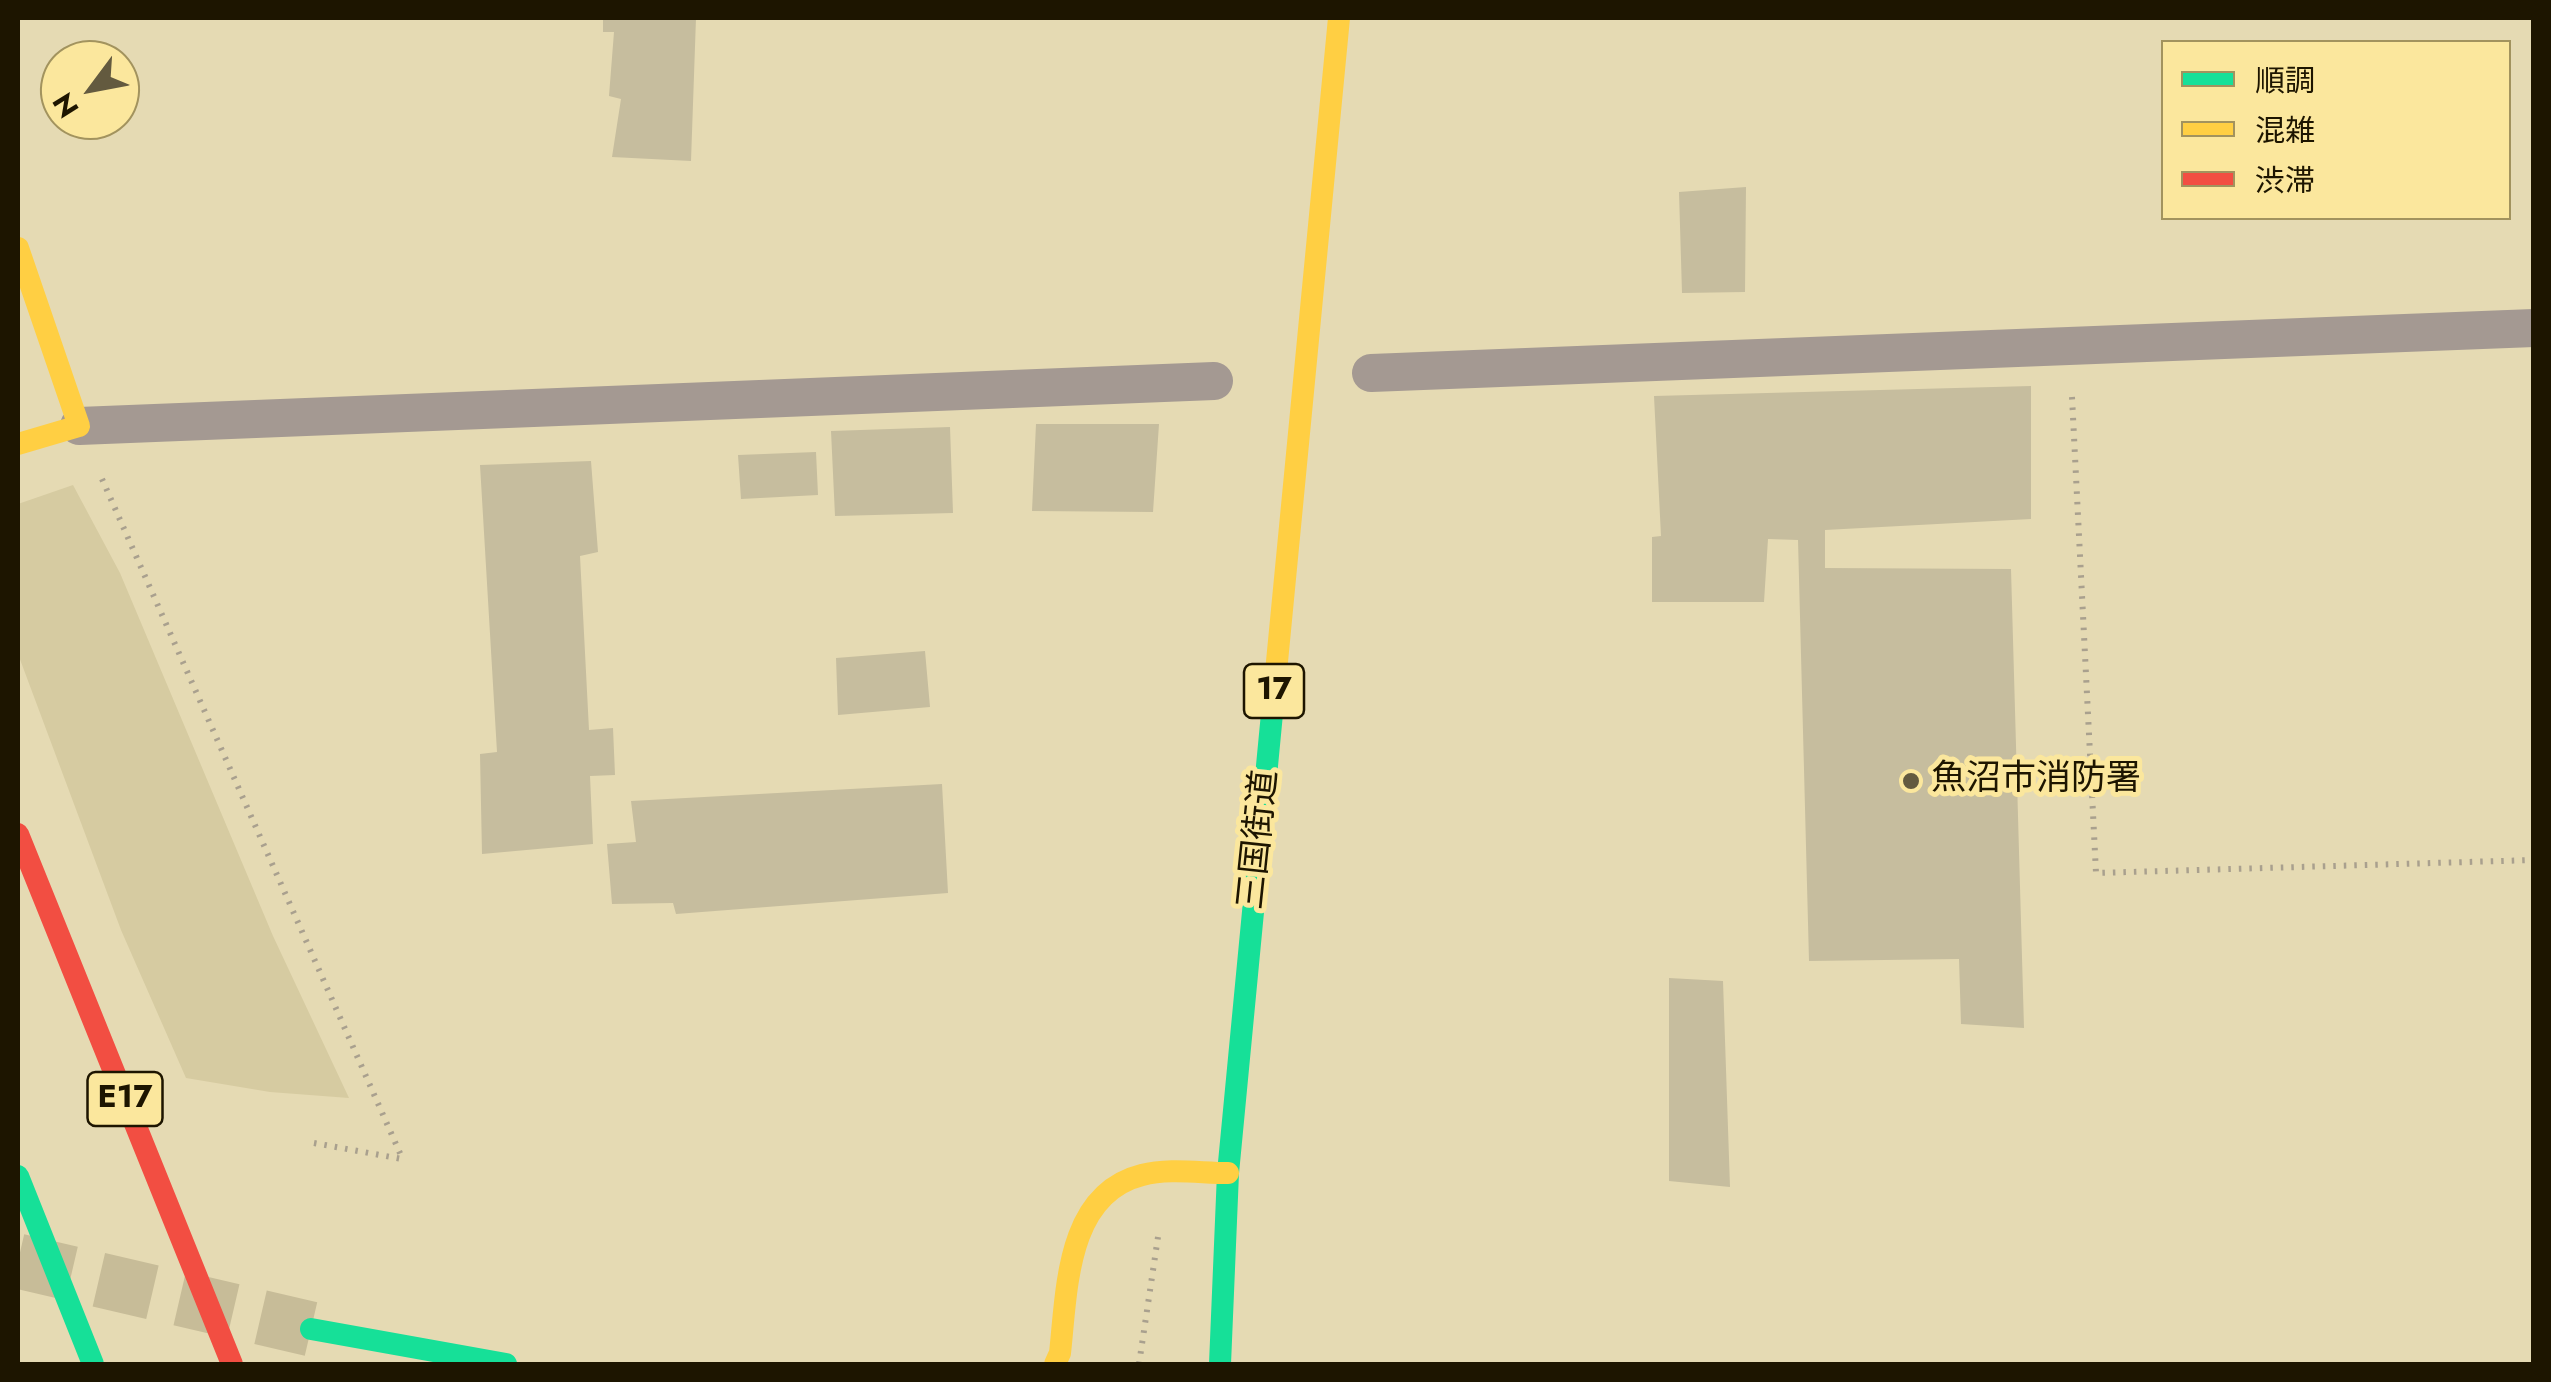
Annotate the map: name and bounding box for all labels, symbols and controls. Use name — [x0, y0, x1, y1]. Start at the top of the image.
north arrow — [40, 40, 140, 140]
legend — [2161, 40, 2511, 220]
text: 順調 — [2255, 59, 2315, 102]
text: N — [43, 85, 89, 125]
text: 混雑 — [2255, 109, 2315, 152]
text: 渋滞 — [2255, 159, 2315, 202]
road number: 17 — [1244, 664, 1304, 718]
place label: 魚沼市消防署 — [1931, 760, 2141, 802]
street label: 三国街道 — [1232, 768, 1288, 912]
marker: 魚沼市消防署 — [1900, 770, 1922, 792]
road number: E17 — [88, 1072, 162, 1126]

